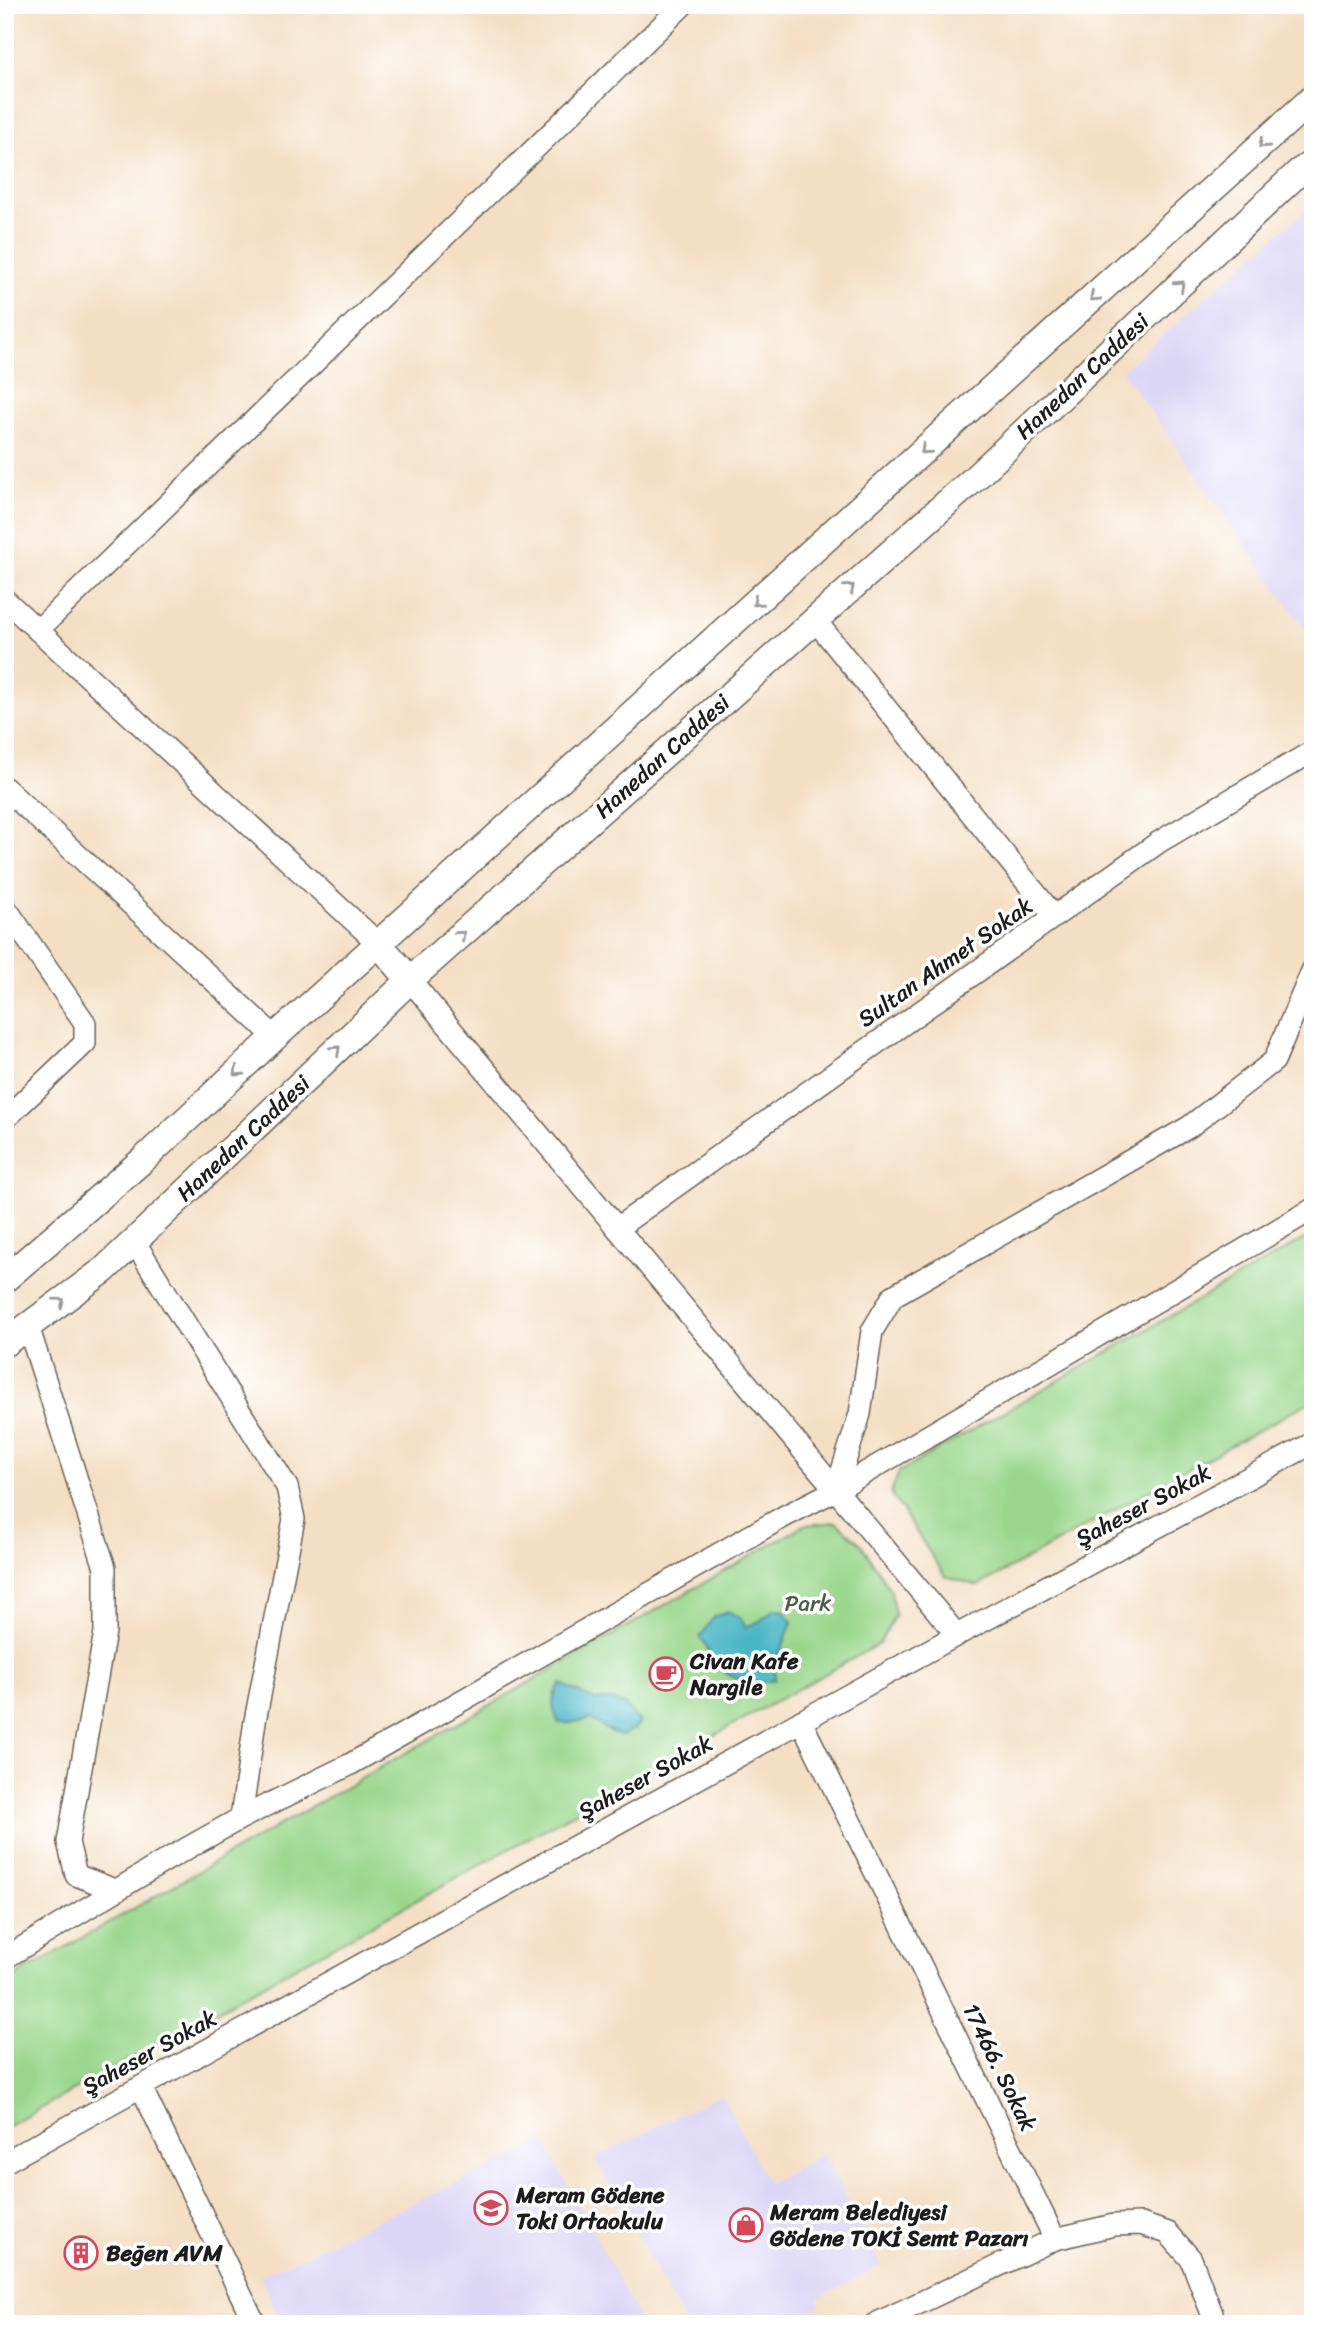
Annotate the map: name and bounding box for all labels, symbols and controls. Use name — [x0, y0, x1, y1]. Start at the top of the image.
one-way arrow — [1258, 136, 1271, 149]
one-way arrow — [1172, 280, 1185, 293]
one-way arrow — [1089, 289, 1102, 301]
street label: Hanedan Caddesi — [1005, 302, 1160, 450]
one-way arrow — [920, 441, 933, 454]
one-way arrow — [842, 584, 855, 596]
one-way arrow — [752, 594, 765, 606]
street label: Hanedan Caddesi — [585, 683, 740, 829]
street label: Sultan Ahmet Sokak — [849, 886, 1042, 1038]
one-way arrow — [453, 931, 466, 943]
one-way arrow — [328, 1046, 341, 1058]
one-way arrow — [233, 1063, 246, 1076]
street label: Hanedan Caddesi — [166, 1064, 321, 1212]
one-way arrow — [52, 1298, 65, 1311]
street label: Şaheser Sokak — [1068, 1452, 1219, 1559]
park label: Park — [784, 1583, 832, 1624]
place label: Civan Kafe Nargile — [689, 1641, 799, 1708]
cafe icon: Civan Kafe Nargile — [647, 1655, 685, 1693]
street label: Şaheser Sokak — [570, 1723, 720, 1831]
street label: 17466. Sokak — [951, 1996, 1048, 2138]
street label: Şaheser Sokak — [74, 1998, 224, 2106]
place label: Meram Gödene Toki Ortaokulu — [515, 2175, 665, 2242]
school or university icon: Meram Gödene Toki Ortaokulu — [472, 2189, 510, 2227]
place label: Meram Belediyesi Gödene TOKİ Semt Pazarı — [769, 2192, 1028, 2259]
shop icon: Meram Belediyesi Gödene TOKİ Semt Pazarı — [727, 2206, 765, 2244]
place label: Beğen AVM — [106, 2233, 223, 2274]
building icon: Beğen AVM — [62, 2234, 100, 2272]

